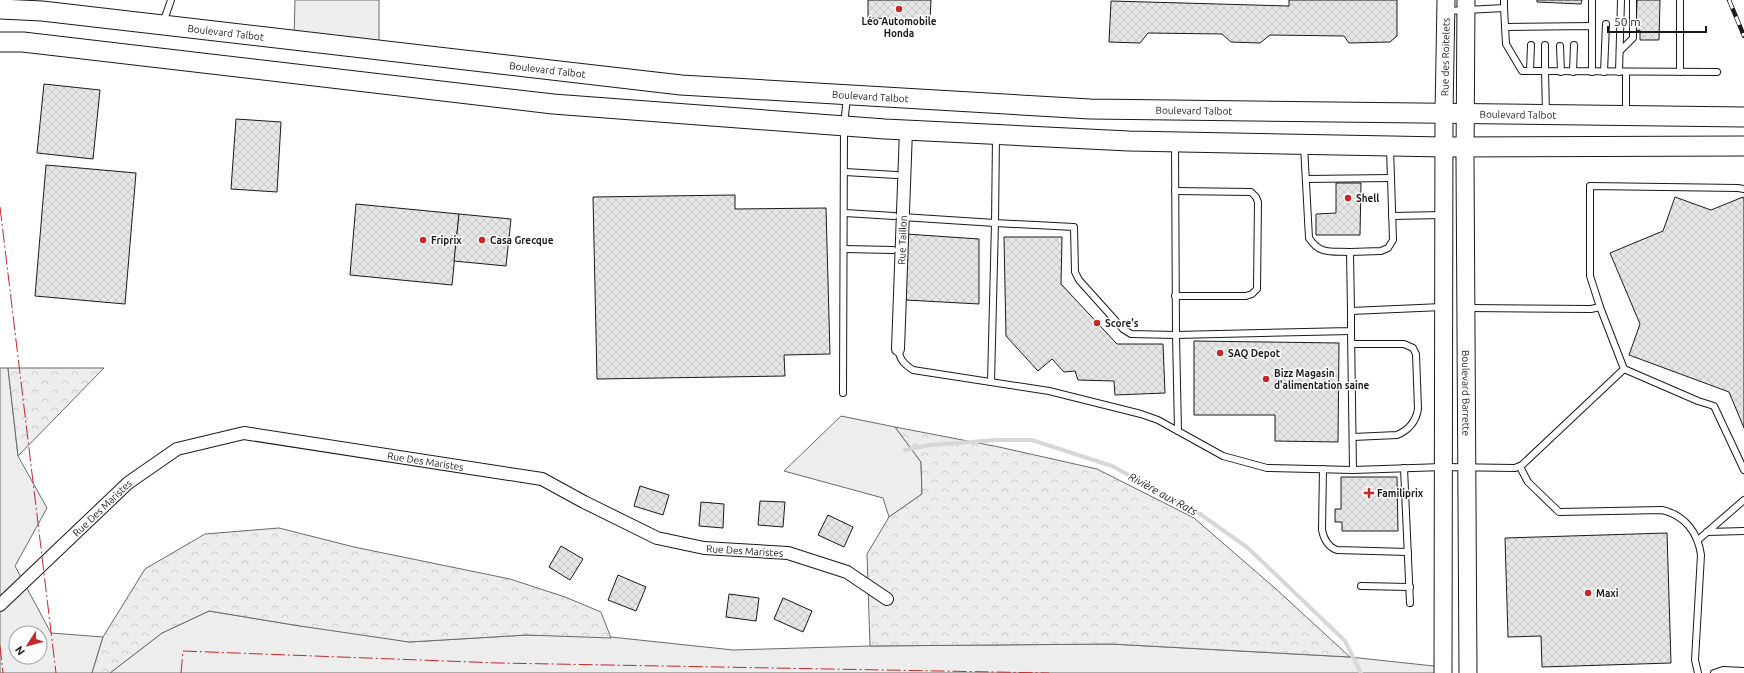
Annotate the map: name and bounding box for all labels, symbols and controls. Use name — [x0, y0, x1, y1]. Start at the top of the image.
marker: Léo Automobile Honda — [894, 4, 904, 14]
scale bar — [1608, 8, 1706, 34]
text: 50 m — [1614, 15, 1641, 28]
place label: Léo Automobile Honda — [862, 16, 937, 39]
street label: Rue des Roitelets — [1439, 18, 1452, 96]
street label: Boulevard Talbot — [187, 23, 264, 43]
street label: Boulevard Talbot — [509, 60, 586, 80]
street label: Boulevard Talbot — [832, 89, 909, 104]
street label: Boulevard Talbot — [1156, 105, 1232, 117]
street label: Boulevard Talbot — [1480, 109, 1556, 121]
marker: Shell — [1343, 193, 1353, 203]
place label: Shell — [1356, 193, 1379, 204]
street label: Rue Taillon — [896, 215, 909, 265]
marker: Friprix — [418, 235, 428, 245]
place label: Friprix — [431, 235, 462, 246]
marker: Casa Grecque — [477, 235, 487, 245]
place label: Casa Grecque — [490, 235, 554, 246]
marker: Score's — [1092, 318, 1102, 328]
place label: Score's — [1105, 318, 1139, 329]
marker: SAQ Depot — [1215, 348, 1225, 358]
place label: SAQ Depot — [1228, 348, 1281, 359]
street label: Boulevard Barrette — [1460, 350, 1472, 436]
place label: Bizz Magasin d'alimentation saine — [1274, 368, 1370, 391]
marker: Bizz Magasin d'alimentation saine — [1261, 374, 1271, 384]
street label: Rue Des Maristes — [386, 450, 464, 473]
water label: Rivière aux Rats — [1127, 470, 1200, 518]
street label: Rue Des Maristes — [71, 477, 134, 539]
marker: Familiprix — [1364, 488, 1374, 498]
place label: Familiprix — [1377, 488, 1424, 499]
street label: Rue Des Maristes — [706, 543, 784, 559]
marker: Maxi — [1583, 588, 1593, 598]
place label: Maxi — [1596, 588, 1619, 599]
north arrow — [8, 625, 48, 665]
text: N — [13, 644, 27, 658]

